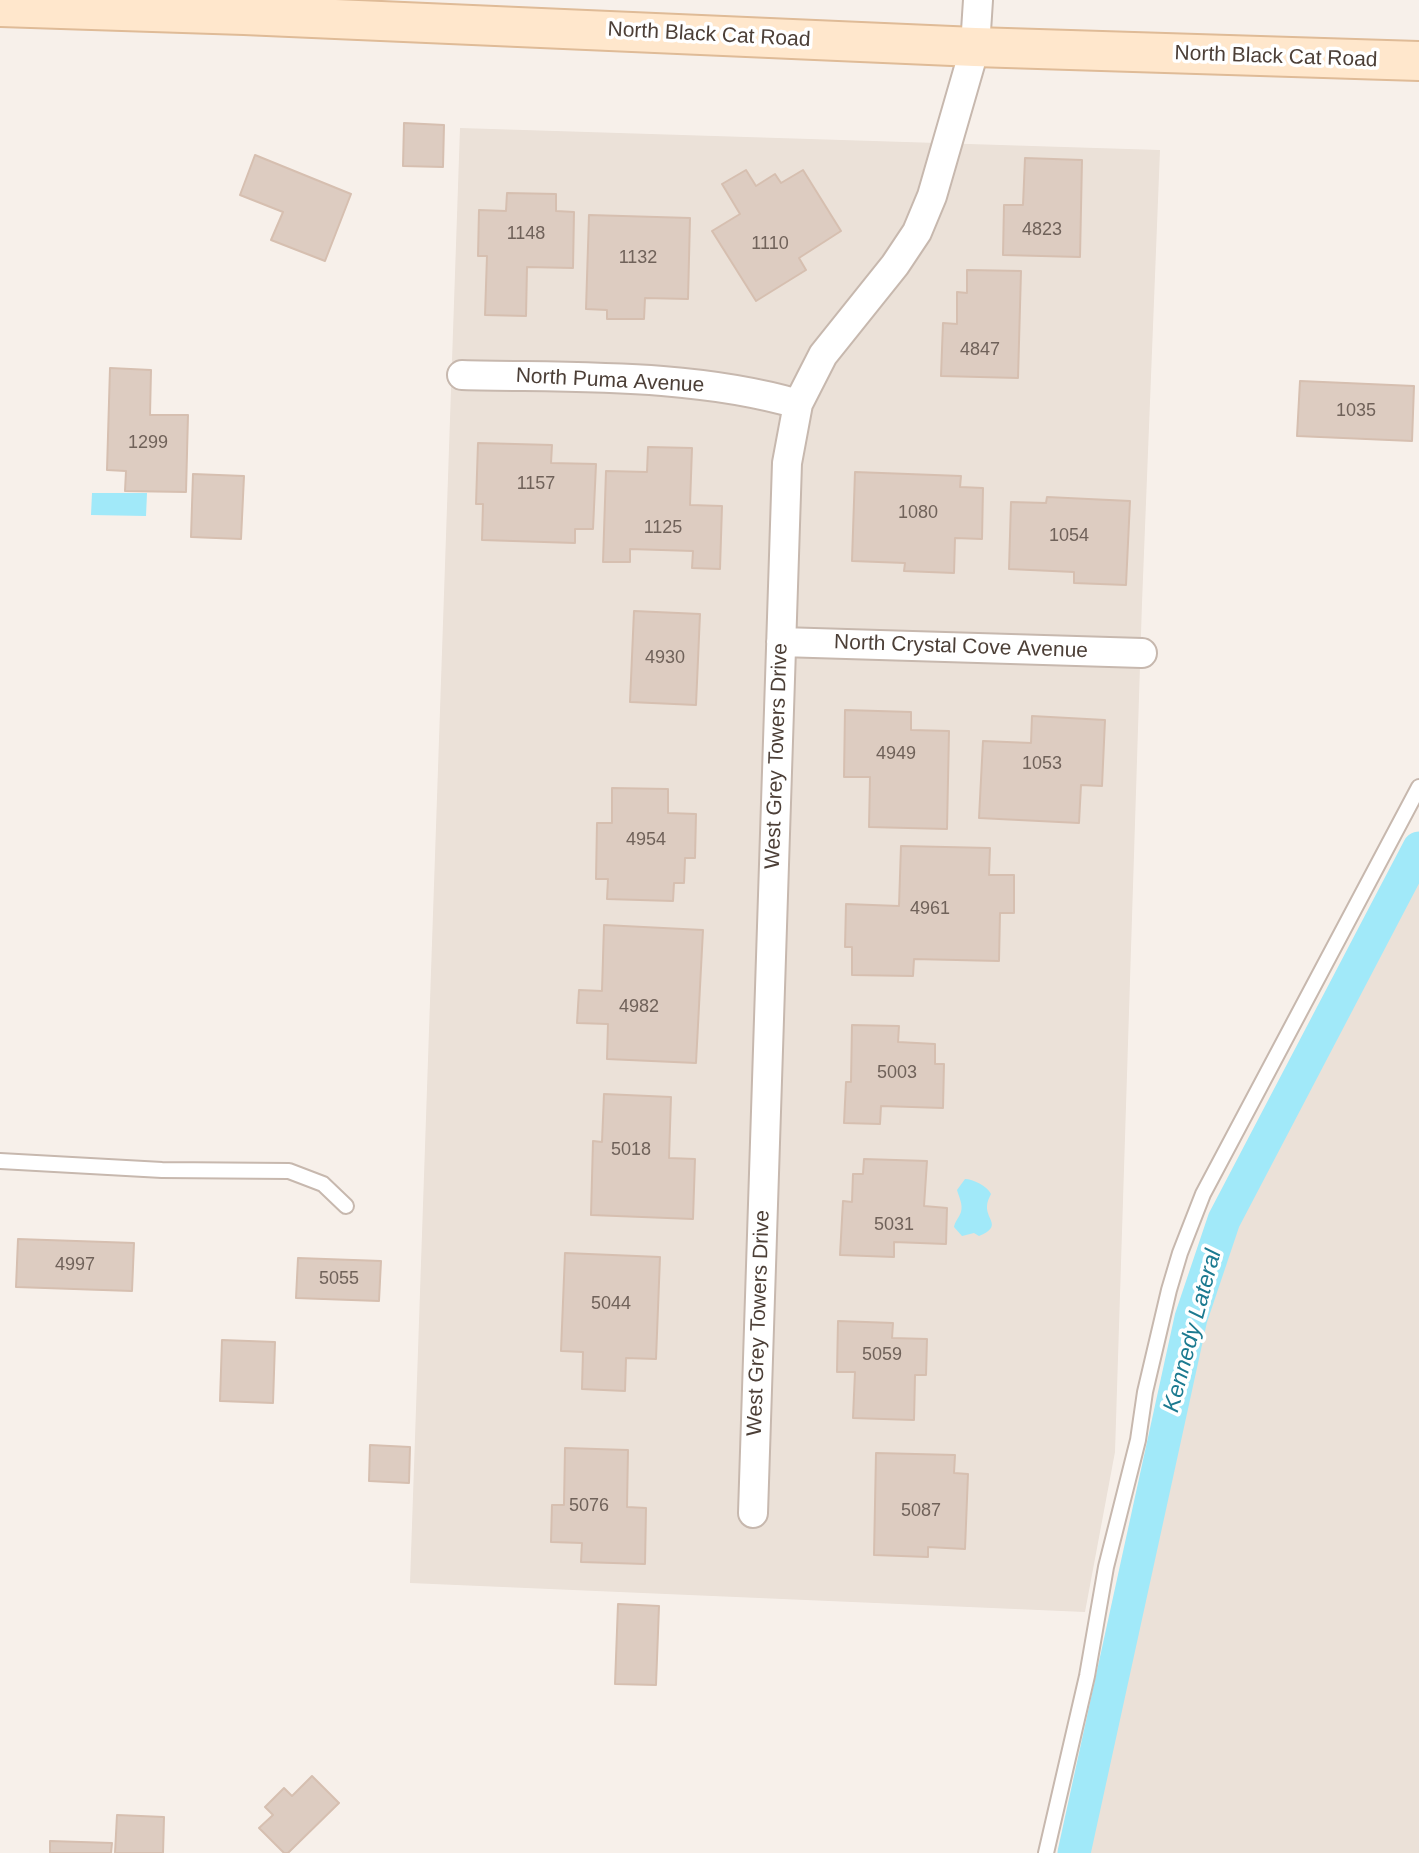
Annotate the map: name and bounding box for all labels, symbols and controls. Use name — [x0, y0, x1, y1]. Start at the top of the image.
street label: North Black Cat Road — [607, 17, 811, 53]
street label: North Black Cat Road — [1174, 41, 1378, 73]
house number: 4823 — [1022, 219, 1062, 241]
house number: 1148 — [507, 223, 545, 245]
house number: 1110 — [751, 233, 789, 255]
house number: 1132 — [619, 247, 657, 269]
house number: 4847 — [960, 339, 1000, 361]
street label: North Puma Avenue — [515, 363, 705, 399]
house number: 1035 — [1336, 400, 1376, 422]
house number: 1299 — [128, 432, 168, 454]
house number: 1157 — [517, 473, 555, 495]
house number: 1080 — [898, 502, 938, 524]
house number: 1125 — [644, 517, 682, 539]
house number: 1054 — [1049, 525, 1089, 547]
street label: North Crystal Cove Avenue — [834, 630, 1088, 664]
street label: West Grey Towers Drive — [760, 643, 794, 869]
house number: 4930 — [645, 647, 685, 669]
house number: 4949 — [876, 743, 916, 765]
house number: 1053 — [1022, 753, 1062, 775]
house number: 4954 — [626, 829, 666, 851]
house number: 4961 — [910, 898, 950, 920]
house number: 4982 — [619, 996, 659, 1018]
house number: 5003 — [877, 1062, 917, 1084]
house number: 5018 — [611, 1139, 651, 1161]
street label: West Grey Towers Drive — [742, 1210, 776, 1436]
house number: 5031 — [874, 1214, 914, 1236]
water label: Kennedy Lateral — [1158, 1247, 1228, 1415]
house number: 4997 — [55, 1254, 95, 1276]
house number: 5055 — [319, 1268, 359, 1290]
house number: 5044 — [591, 1293, 631, 1315]
house number: 5059 — [862, 1344, 902, 1366]
house number: 5076 — [569, 1495, 609, 1517]
house number: 5087 — [901, 1500, 941, 1522]

